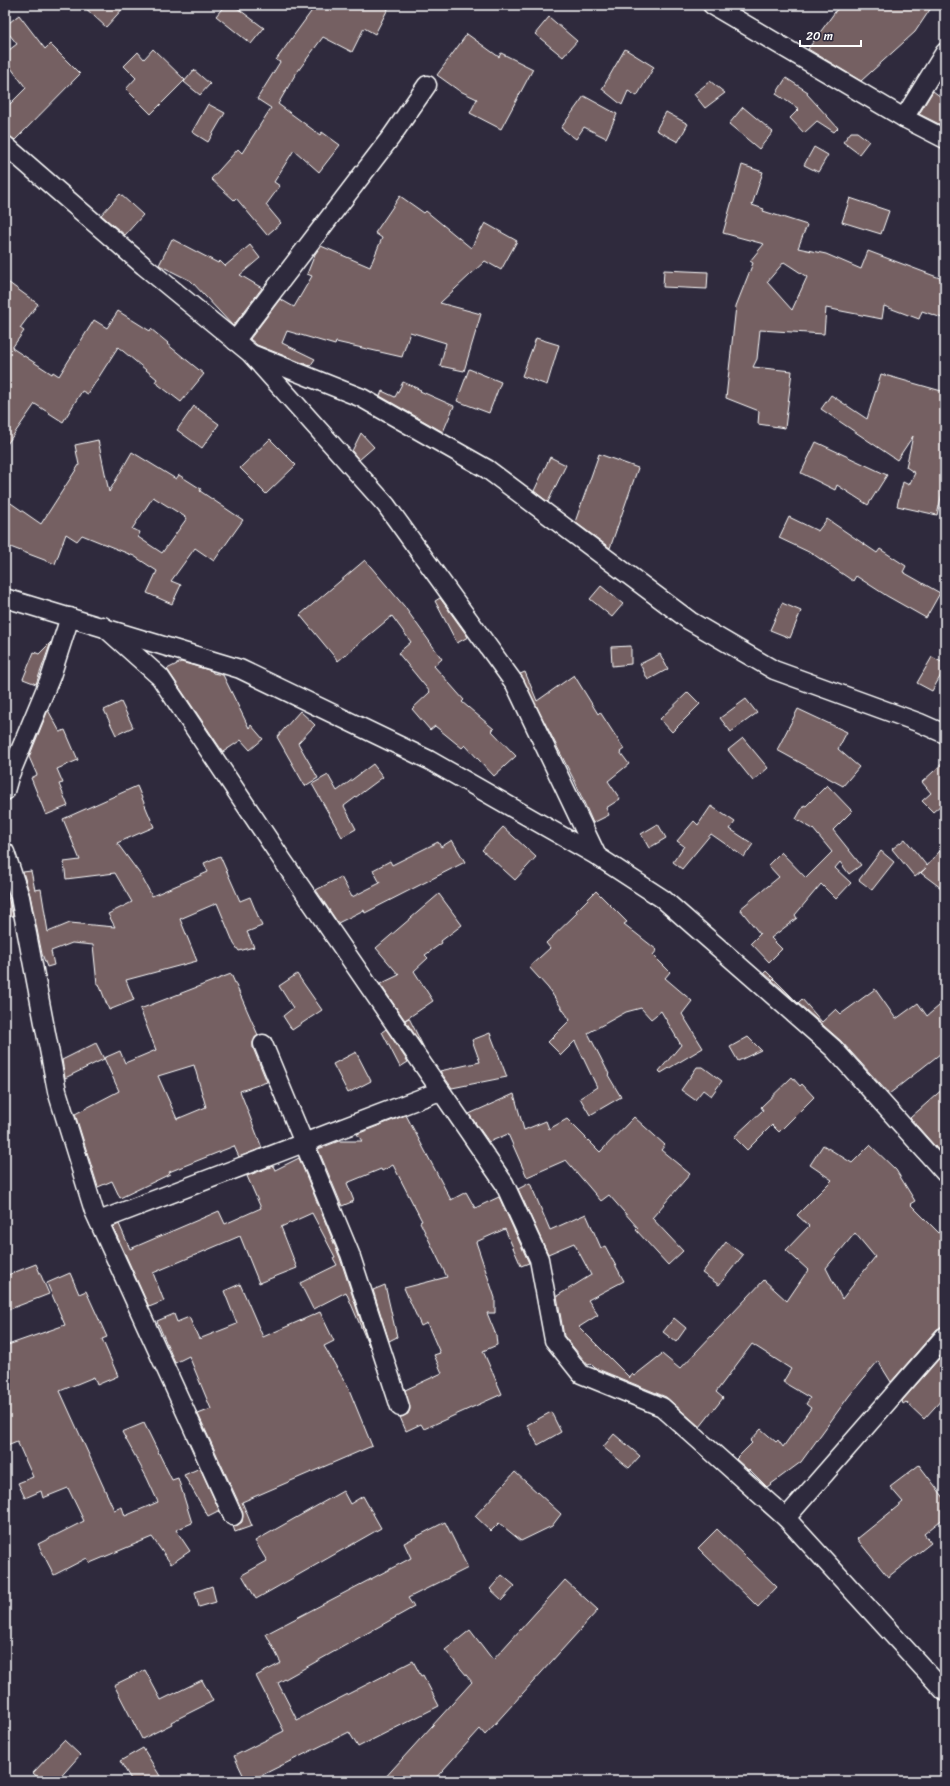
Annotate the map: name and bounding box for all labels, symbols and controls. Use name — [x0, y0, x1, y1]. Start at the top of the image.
scale bar — [800, 22, 861, 48]
text: 20 m — [806, 25, 833, 47]

